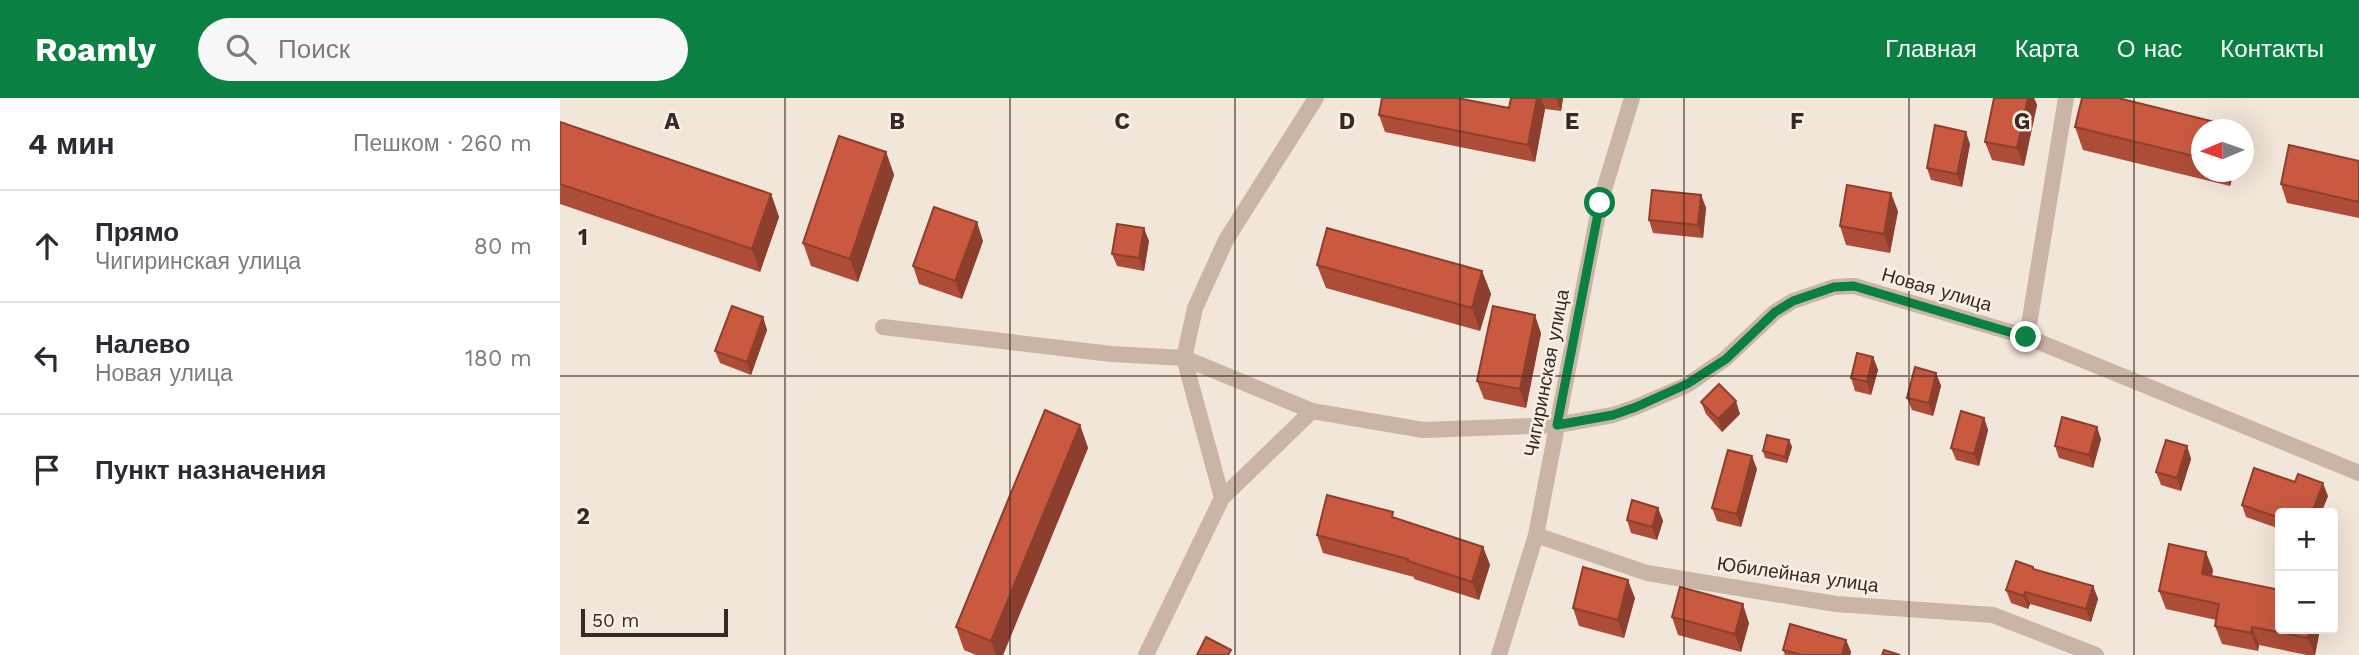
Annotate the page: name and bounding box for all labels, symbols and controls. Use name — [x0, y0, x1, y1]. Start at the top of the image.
search box — [198, 18, 688, 81]
text: Roamly — [35, 30, 156, 69]
icon: search — [222, 30, 260, 68]
text: Поиск — [278, 34, 350, 64]
text: Главная — [1885, 35, 1977, 63]
text: Карта — [2015, 35, 2079, 63]
text: О нас — [2117, 35, 2182, 63]
text: Контакты — [2220, 35, 2324, 63]
text: A — [664, 108, 680, 135]
text: B — [889, 108, 905, 135]
text: C — [1114, 108, 1130, 135]
text: D — [1339, 108, 1355, 135]
text: E — [1565, 108, 1579, 135]
text: F — [1790, 108, 1804, 135]
text: G — [2014, 108, 2030, 135]
north arrow — [2191, 119, 2254, 182]
text: 4 мин — [28, 126, 115, 161]
text: Пешком · 260 m — [353, 130, 532, 157]
route start — [1584, 187, 1615, 218]
text: Прямо — [95, 217, 179, 247]
text: 1 — [578, 224, 588, 251]
icon: ahead — [28, 227, 66, 265]
text: 80 m — [474, 233, 532, 260]
text: Чигиринская улица — [95, 248, 301, 275]
street label: Новая улица — [1879, 263, 1995, 316]
street label: Чигиринская улица — [1519, 287, 1574, 459]
route end — [2010, 321, 2041, 352]
text: Налево — [95, 329, 190, 359]
icon: left — [28, 339, 66, 377]
text: 180 m — [465, 345, 532, 372]
text: Новая улица — [95, 360, 233, 387]
icon: arrive — [28, 451, 66, 489]
text: Пункт назначения — [95, 455, 326, 485]
text: 2 — [576, 503, 590, 530]
map controls — [2275, 508, 2338, 634]
button: + — [2275, 508, 2338, 571]
street label: Юбилейная улица — [1716, 552, 1881, 597]
button: − — [2275, 571, 2338, 634]
scale bar — [581, 606, 728, 638]
text: 50 m — [592, 609, 639, 632]

